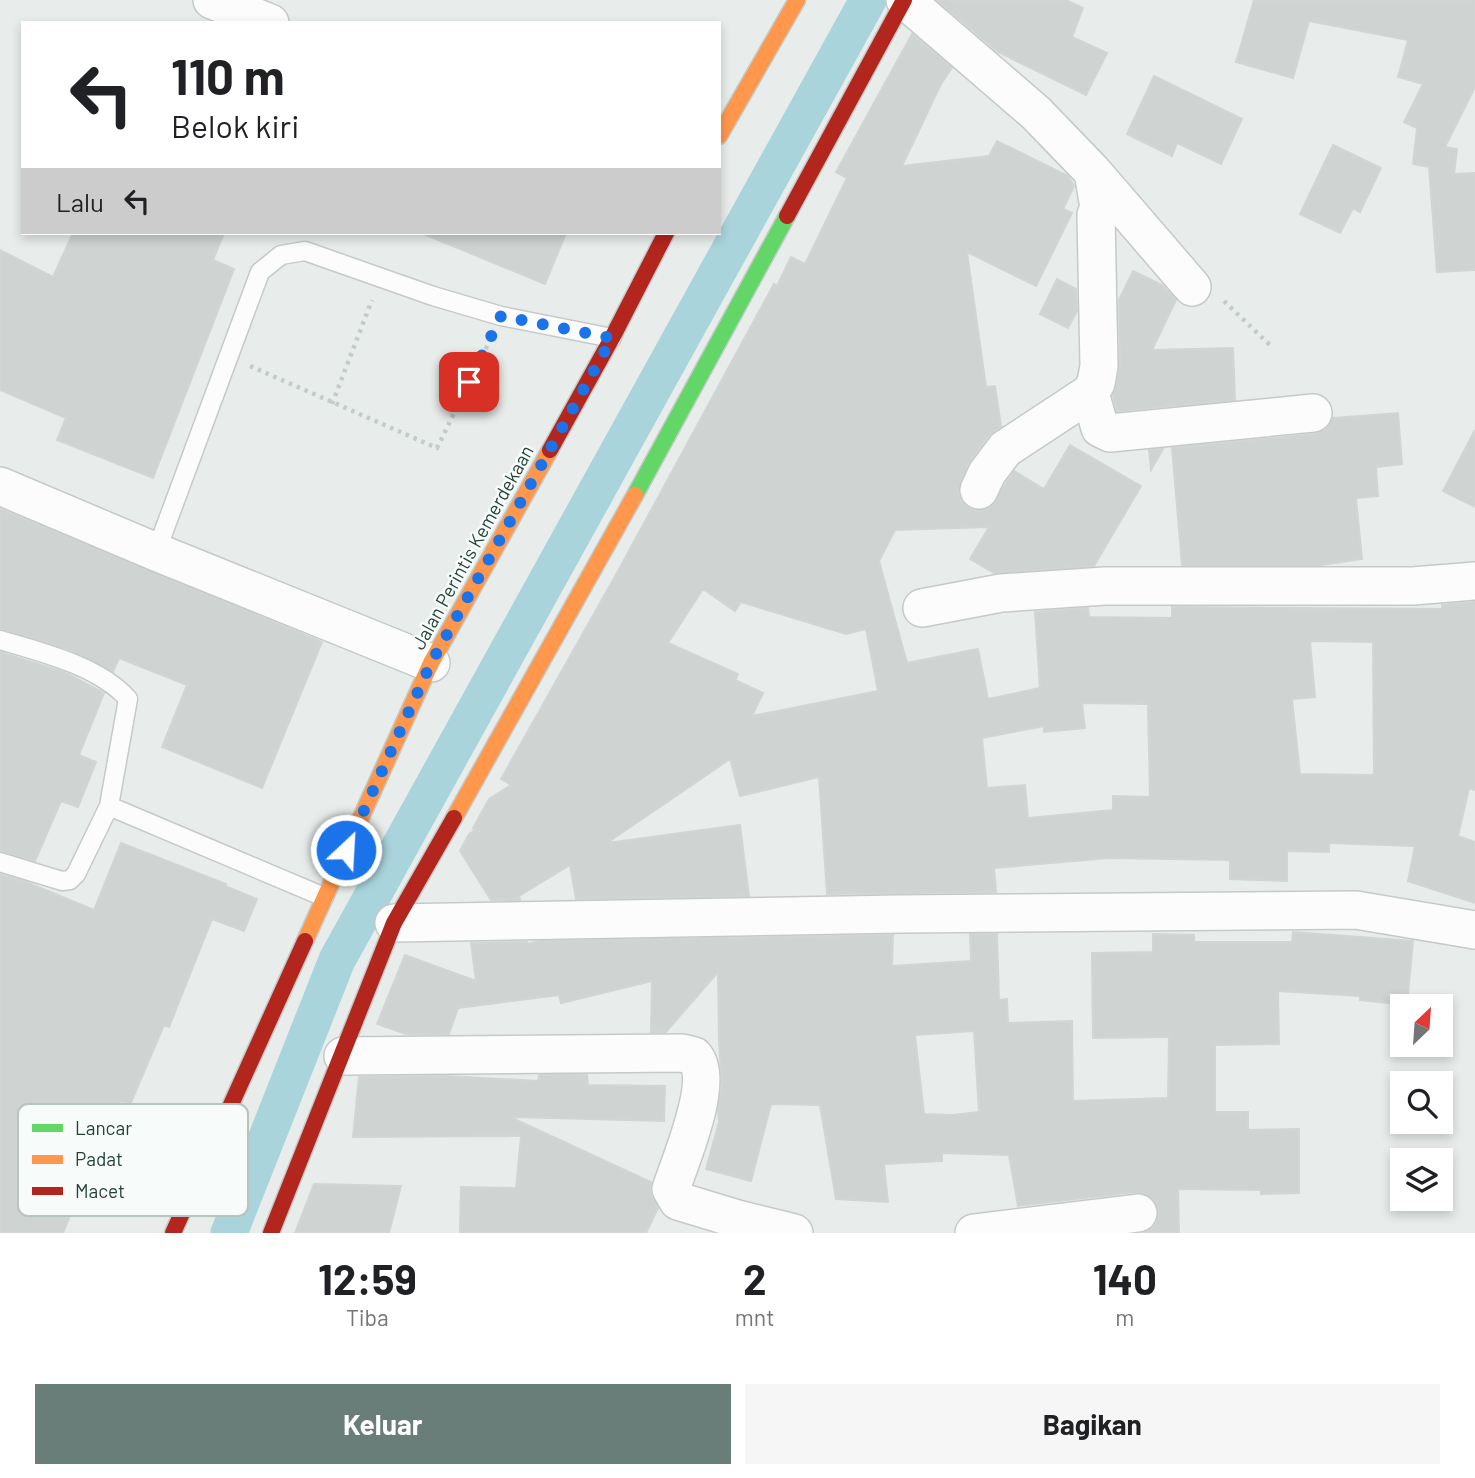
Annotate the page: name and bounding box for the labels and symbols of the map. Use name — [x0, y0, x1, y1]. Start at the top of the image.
pin — [439, 352, 499, 412]
street label: Jalan Perintis Kemerdekaan — [406, 441, 538, 653]
position arrow — [309, 813, 383, 887]
north arrow — [1390, 994, 1452, 1057]
legend — [18, 1104, 248, 1216]
text: Lancar — [75, 1116, 132, 1139]
text: Padat — [75, 1147, 123, 1170]
text: Macet — [75, 1179, 125, 1202]

